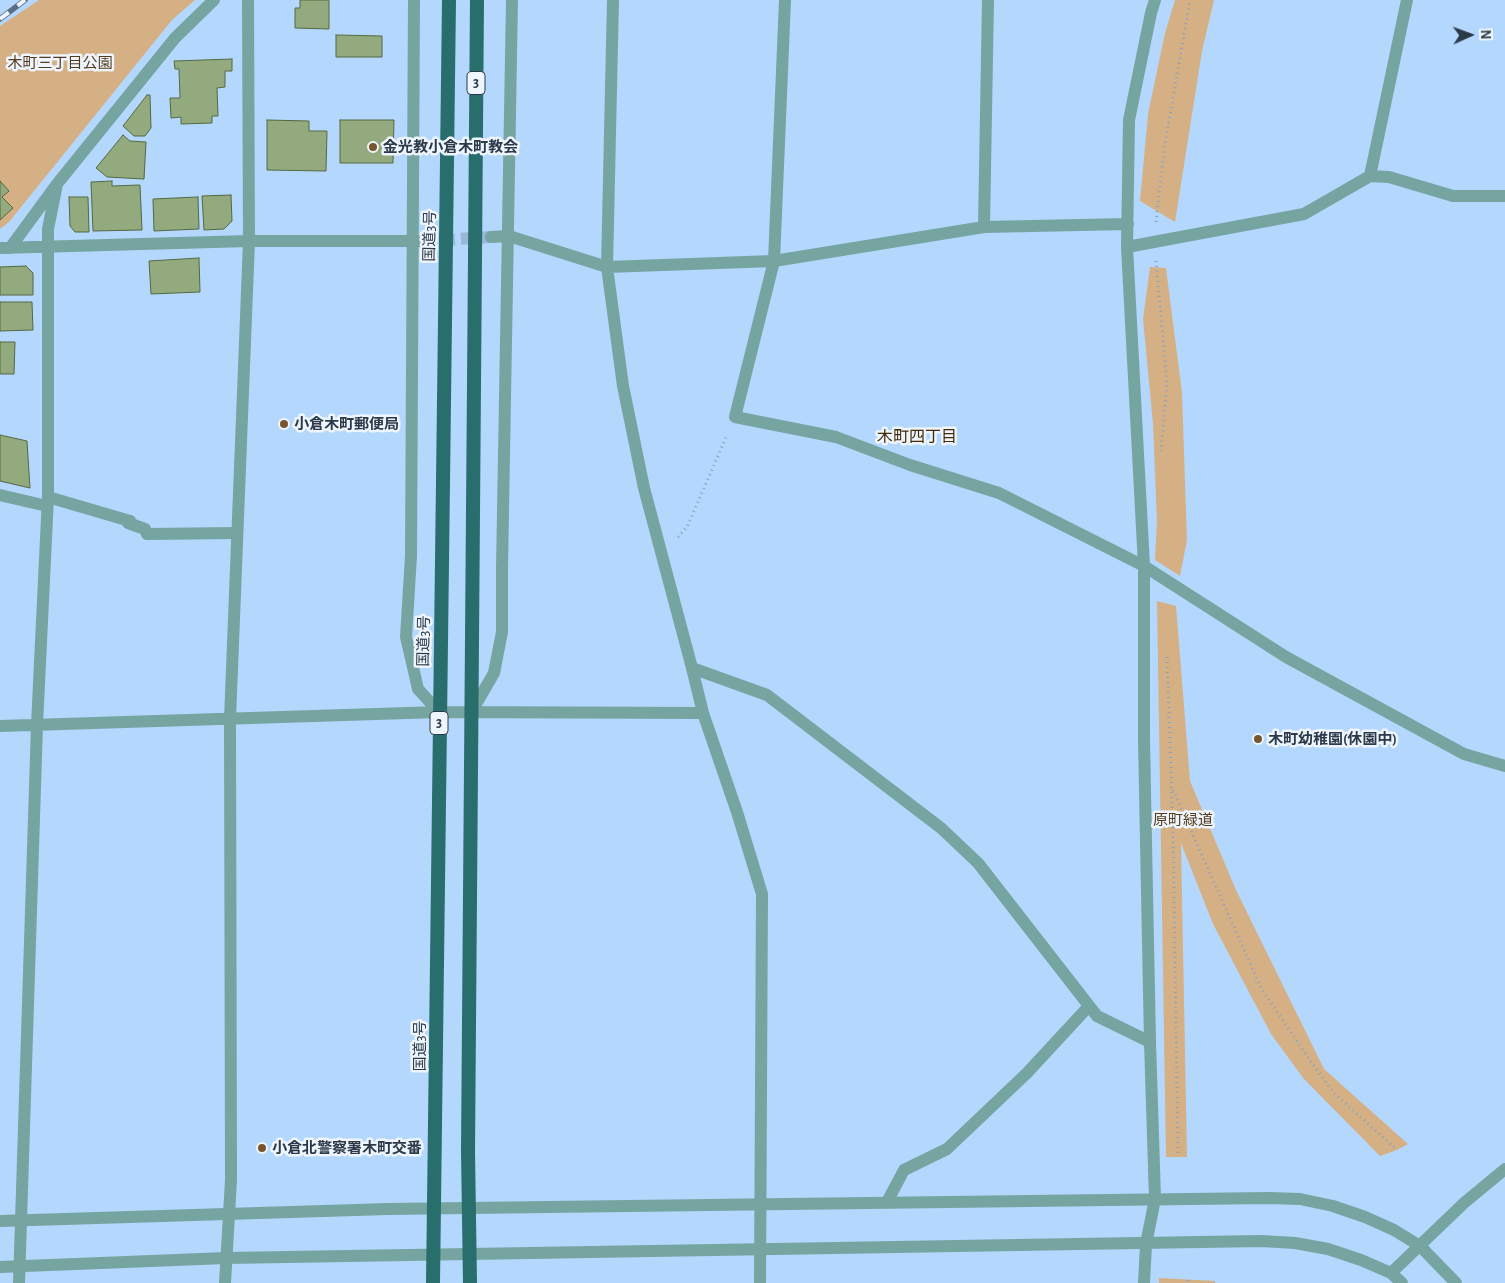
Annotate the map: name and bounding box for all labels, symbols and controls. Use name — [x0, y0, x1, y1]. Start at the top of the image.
north arrow — [1445, 10, 1495, 60]
text: N — [1478, 29, 1492, 40]
park label: 木町三丁目公園 — [8, 54, 112, 72]
road number: 3 — [467, 72, 485, 95]
place label: 金光教小倉木町教会 — [383, 138, 518, 156]
marker: 金光教小倉木町教会 — [367, 141, 379, 153]
street label: 国道3号 — [421, 210, 439, 262]
place label: 小倉木町郵便局 — [294, 415, 399, 433]
marker: 小倉木町郵便局 — [278, 418, 290, 430]
district label: 木町四丁目 — [877, 427, 957, 447]
street label: 国道3号 — [415, 615, 433, 667]
road number: 3 — [430, 711, 448, 734]
place label: 木町幼稚園(休園中) — [1268, 730, 1397, 748]
marker: 木町幼稚園(休園中) — [1252, 733, 1264, 745]
park label: 原町緑道 — [1153, 811, 1213, 829]
street label: 国道3号 — [411, 1020, 429, 1072]
place label: 小倉北警察署木町交番 — [272, 1139, 422, 1157]
marker: 小倉北警察署木町交番 — [256, 1142, 268, 1154]

